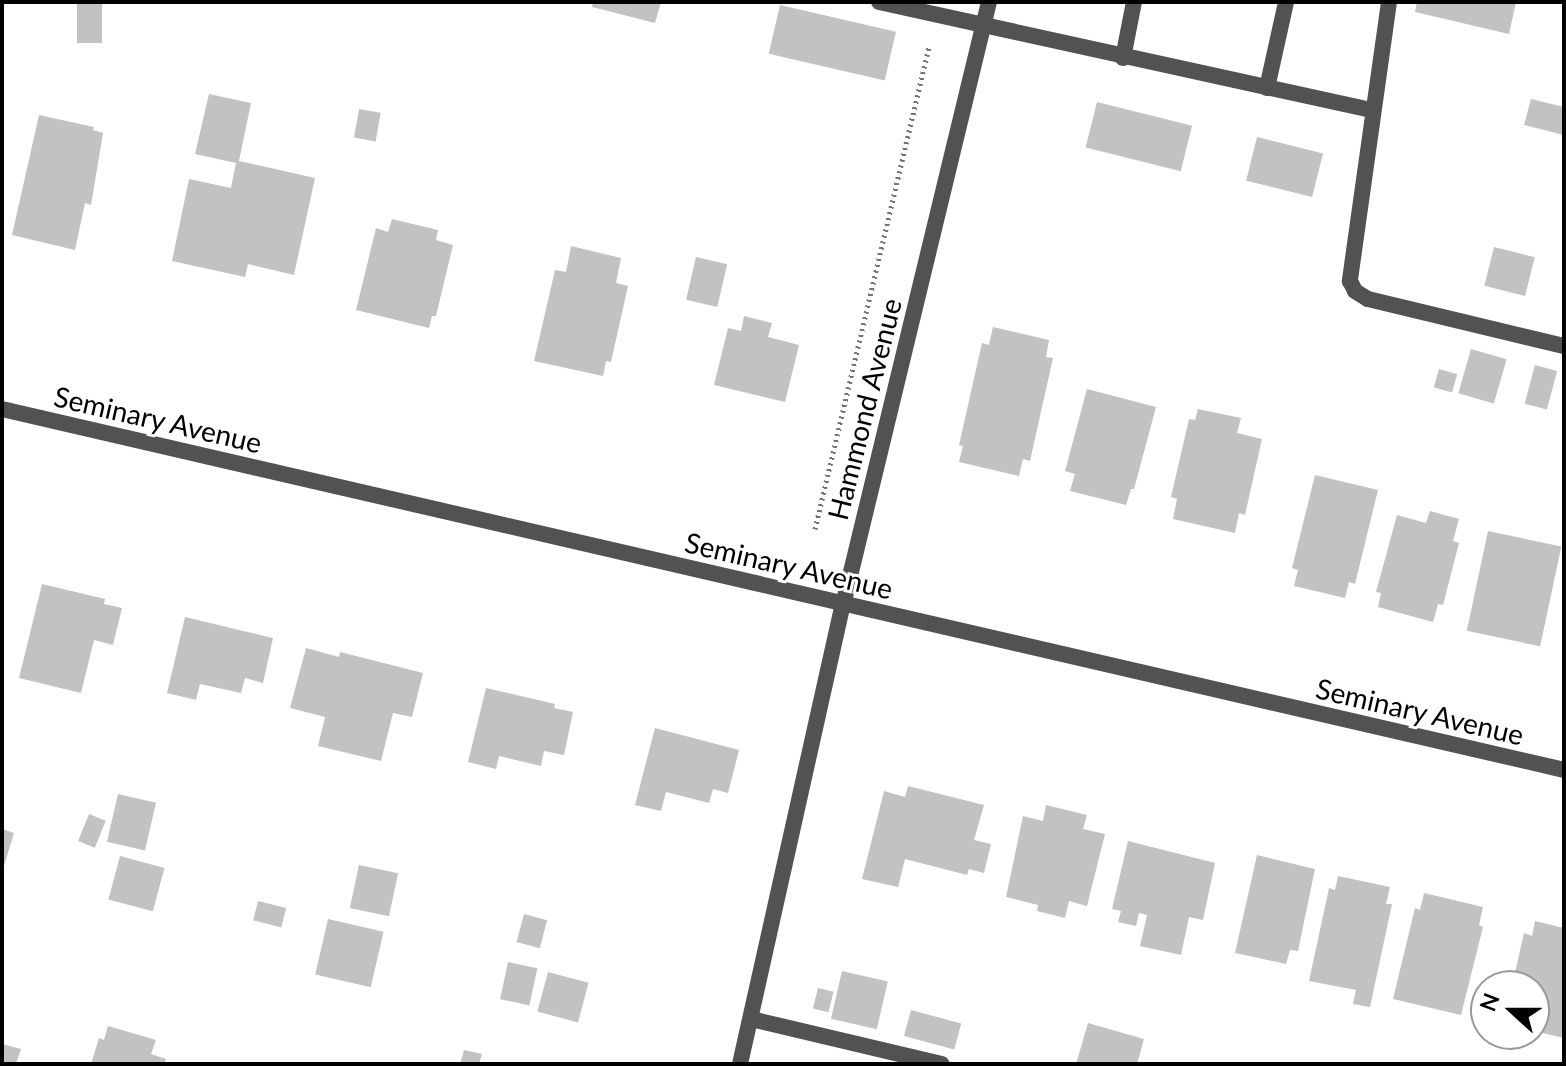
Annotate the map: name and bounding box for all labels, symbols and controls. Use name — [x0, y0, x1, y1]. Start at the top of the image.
street label: Hammond Avenue — [820, 294, 908, 524]
street label: Seminary Avenue — [50, 379, 266, 459]
street label: Seminary Avenue — [681, 525, 897, 605]
street label: Seminary Avenue — [1312, 671, 1528, 751]
north arrow — [1470, 970, 1550, 1050]
text: N — [1473, 989, 1505, 1015]

